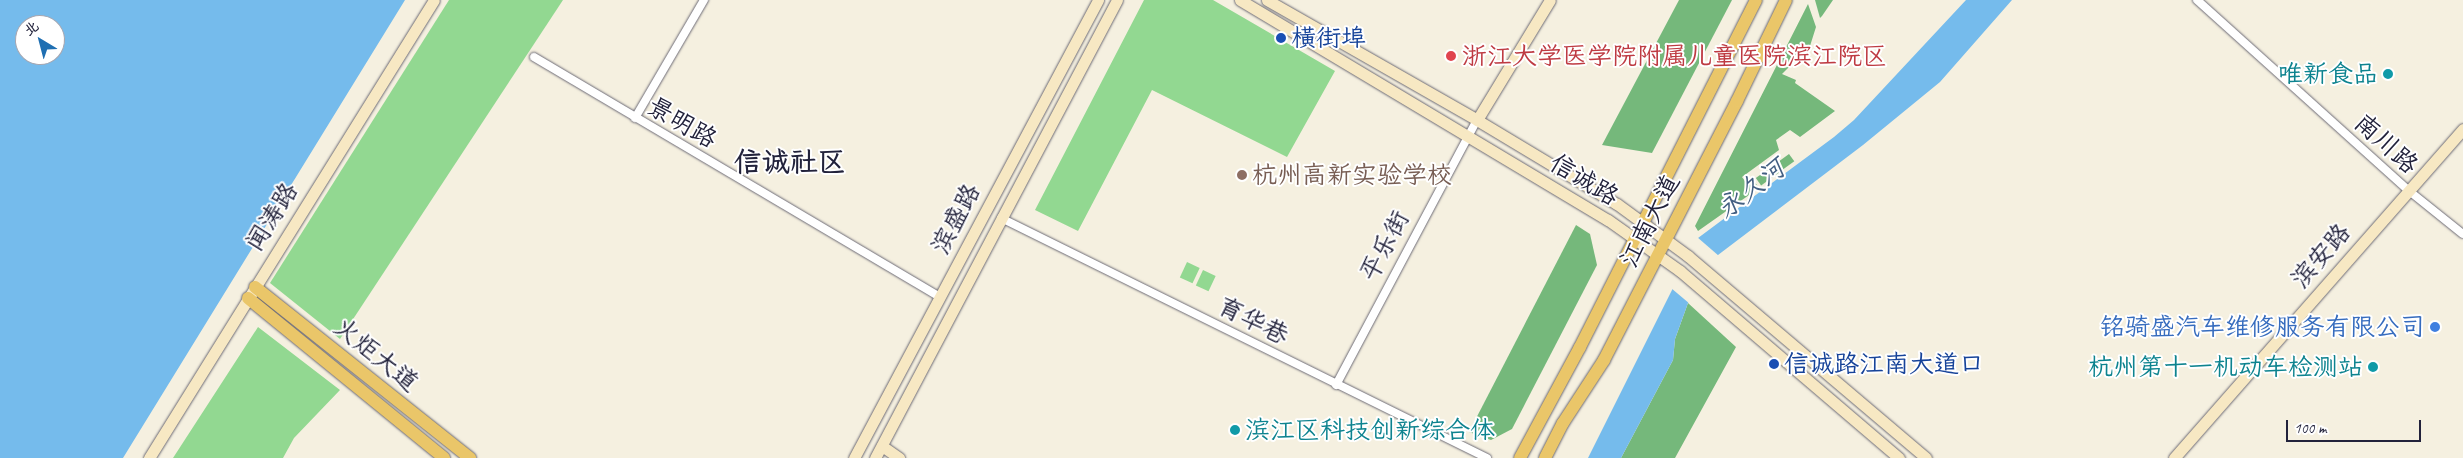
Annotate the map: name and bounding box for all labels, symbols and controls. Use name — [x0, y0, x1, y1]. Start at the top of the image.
north arrow — [15, 15, 65, 65]
text: 北 — [21, 17, 42, 39]
place label: 横街埠 — [1291, 23, 1366, 53]
marker: 横街埠 — [1275, 32, 1287, 44]
place label: 浙江大学医学院附属儿童医院滨江院区 — [1462, 41, 1887, 71]
marker: 浙江大学医学院附属儿童医院滨江院区 — [1444, 49, 1458, 63]
place label: 唯新食品 — [2278, 59, 2378, 89]
marker: 唯新食品 — [2382, 68, 2394, 80]
street label: 景明路 — [642, 91, 722, 155]
street label: 南川路 — [2348, 108, 2424, 180]
district label: 信诚社区 — [734, 145, 846, 179]
street label: 信诚路 — [1544, 148, 1624, 212]
water label: 永久河 — [1711, 153, 1791, 225]
place label: 杭州高新实验学校 — [1252, 160, 1452, 190]
marker: 杭州高新实验学校 — [1236, 169, 1248, 181]
street label: 江南大道 — [1614, 170, 1686, 272]
street label: 闻涛路 — [239, 177, 305, 257]
street label: 滨盛路 — [925, 179, 987, 259]
street label: 平乐街 — [1354, 206, 1416, 286]
street label: 滨安路 — [2285, 218, 2357, 294]
street label: 育华巷 — [1213, 291, 1293, 351]
street label: 火炬大道 — [328, 312, 424, 398]
place label: 铭骑盛汽车维修服务有限公司 — [2100, 312, 2425, 342]
marker: 铭骑盛汽车维修服务有限公司 — [2429, 321, 2441, 333]
place label: 信诚路江南大道口 — [1784, 349, 1984, 379]
place label: 杭州第十一机动车检测站 — [2088, 352, 2363, 382]
marker: 信诚路江南大道口 — [1768, 358, 1780, 370]
marker: 杭州第十一机动车检测站 — [2367, 361, 2379, 373]
scale bar — [2288, 410, 2423, 442]
place label: 滨江区科技创新综合体 — [1245, 415, 1495, 445]
text: 100 m — [2294, 419, 2326, 438]
marker: 滨江区科技创新综合体 — [1229, 424, 1241, 436]

